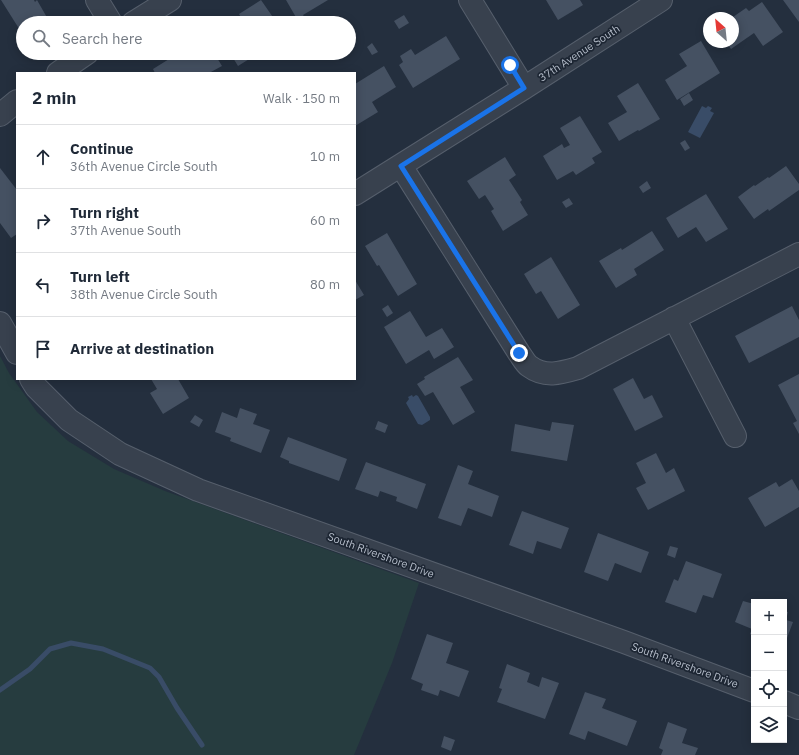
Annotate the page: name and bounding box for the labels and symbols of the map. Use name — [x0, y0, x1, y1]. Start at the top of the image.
north arrow — [703, 12, 739, 48]
street label: 37th Avenue South — [536, 21, 622, 85]
route start — [501, 56, 519, 74]
route end — [510, 344, 528, 362]
street label: South Rivershore Drive — [326, 529, 436, 581]
street label: South Rivershore Drive — [630, 639, 740, 691]

